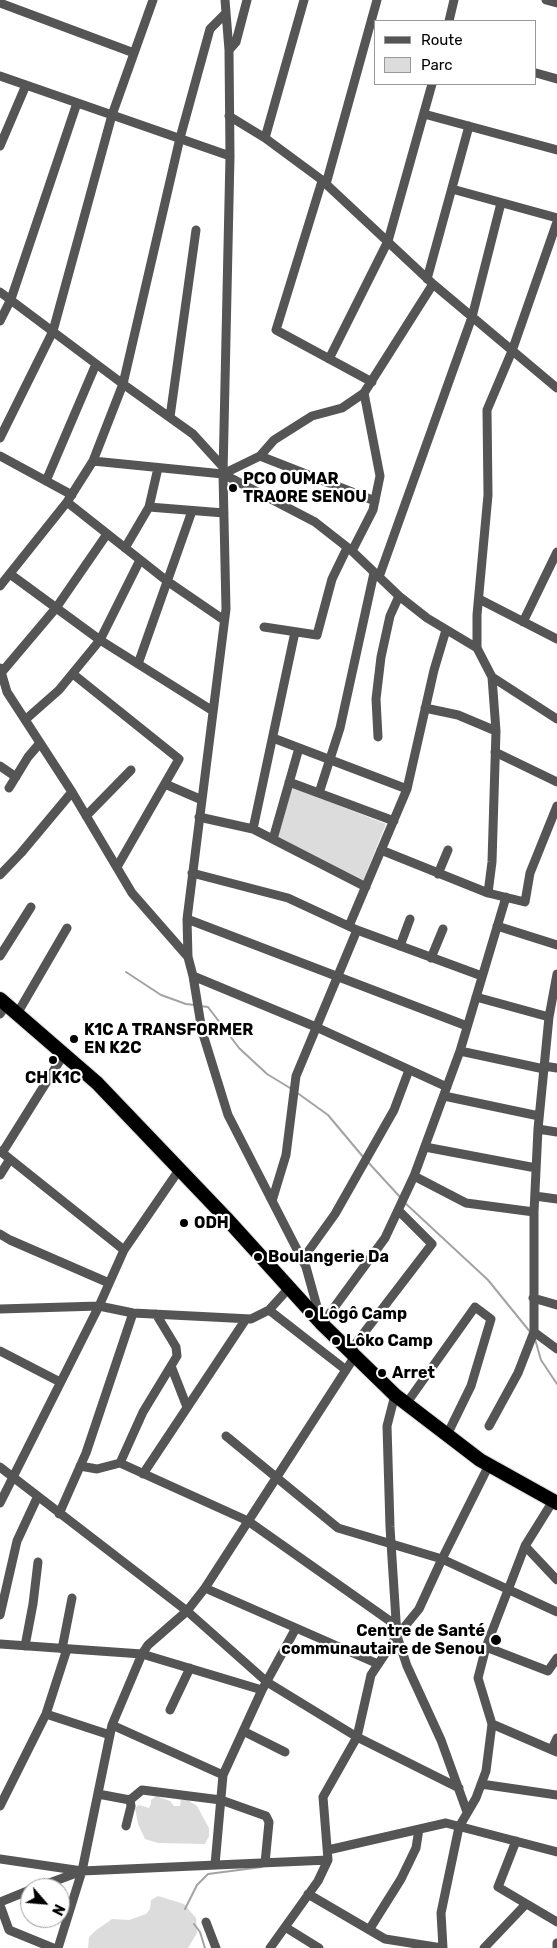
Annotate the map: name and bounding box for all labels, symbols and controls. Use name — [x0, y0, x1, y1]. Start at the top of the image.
legend — [374, 20, 537, 85]
text: Route — [421, 31, 463, 49]
text: Parc — [421, 56, 453, 74]
place label: PCO OUMAR TRAORE SENOU — [243, 469, 367, 507]
marker: PCO OUMAR TRAORE SENOU — [227, 482, 239, 494]
place label: K1C A TRANSFORMER EN K2C — [84, 1020, 253, 1058]
marker: K1C A TRANSFORMER EN K2C — [68, 1033, 80, 1045]
marker: CH K1C — [47, 1054, 59, 1066]
place label: CH K1C — [25, 1068, 81, 1088]
place label: ODH — [194, 1213, 229, 1233]
marker: ODH — [178, 1217, 190, 1229]
place label: Boulangerie Da — [268, 1247, 389, 1267]
marker: Boulangerie Da — [252, 1251, 264, 1263]
place label: Lôgô Camp — [319, 1304, 407, 1324]
marker: Lôgô Camp — [303, 1308, 315, 1320]
place label: Lôko Camp — [346, 1331, 433, 1351]
marker: Lôko Camp — [330, 1335, 342, 1347]
place label: Arret — [392, 1363, 435, 1383]
marker: Arret — [376, 1367, 388, 1379]
place label: Centre de Santé communautaire de Senou — [281, 1621, 485, 1659]
marker: Centre de Santé communautaire de Senou — [489, 1633, 503, 1647]
north arrow — [20, 1878, 70, 1928]
text: N — [48, 1901, 68, 1918]

